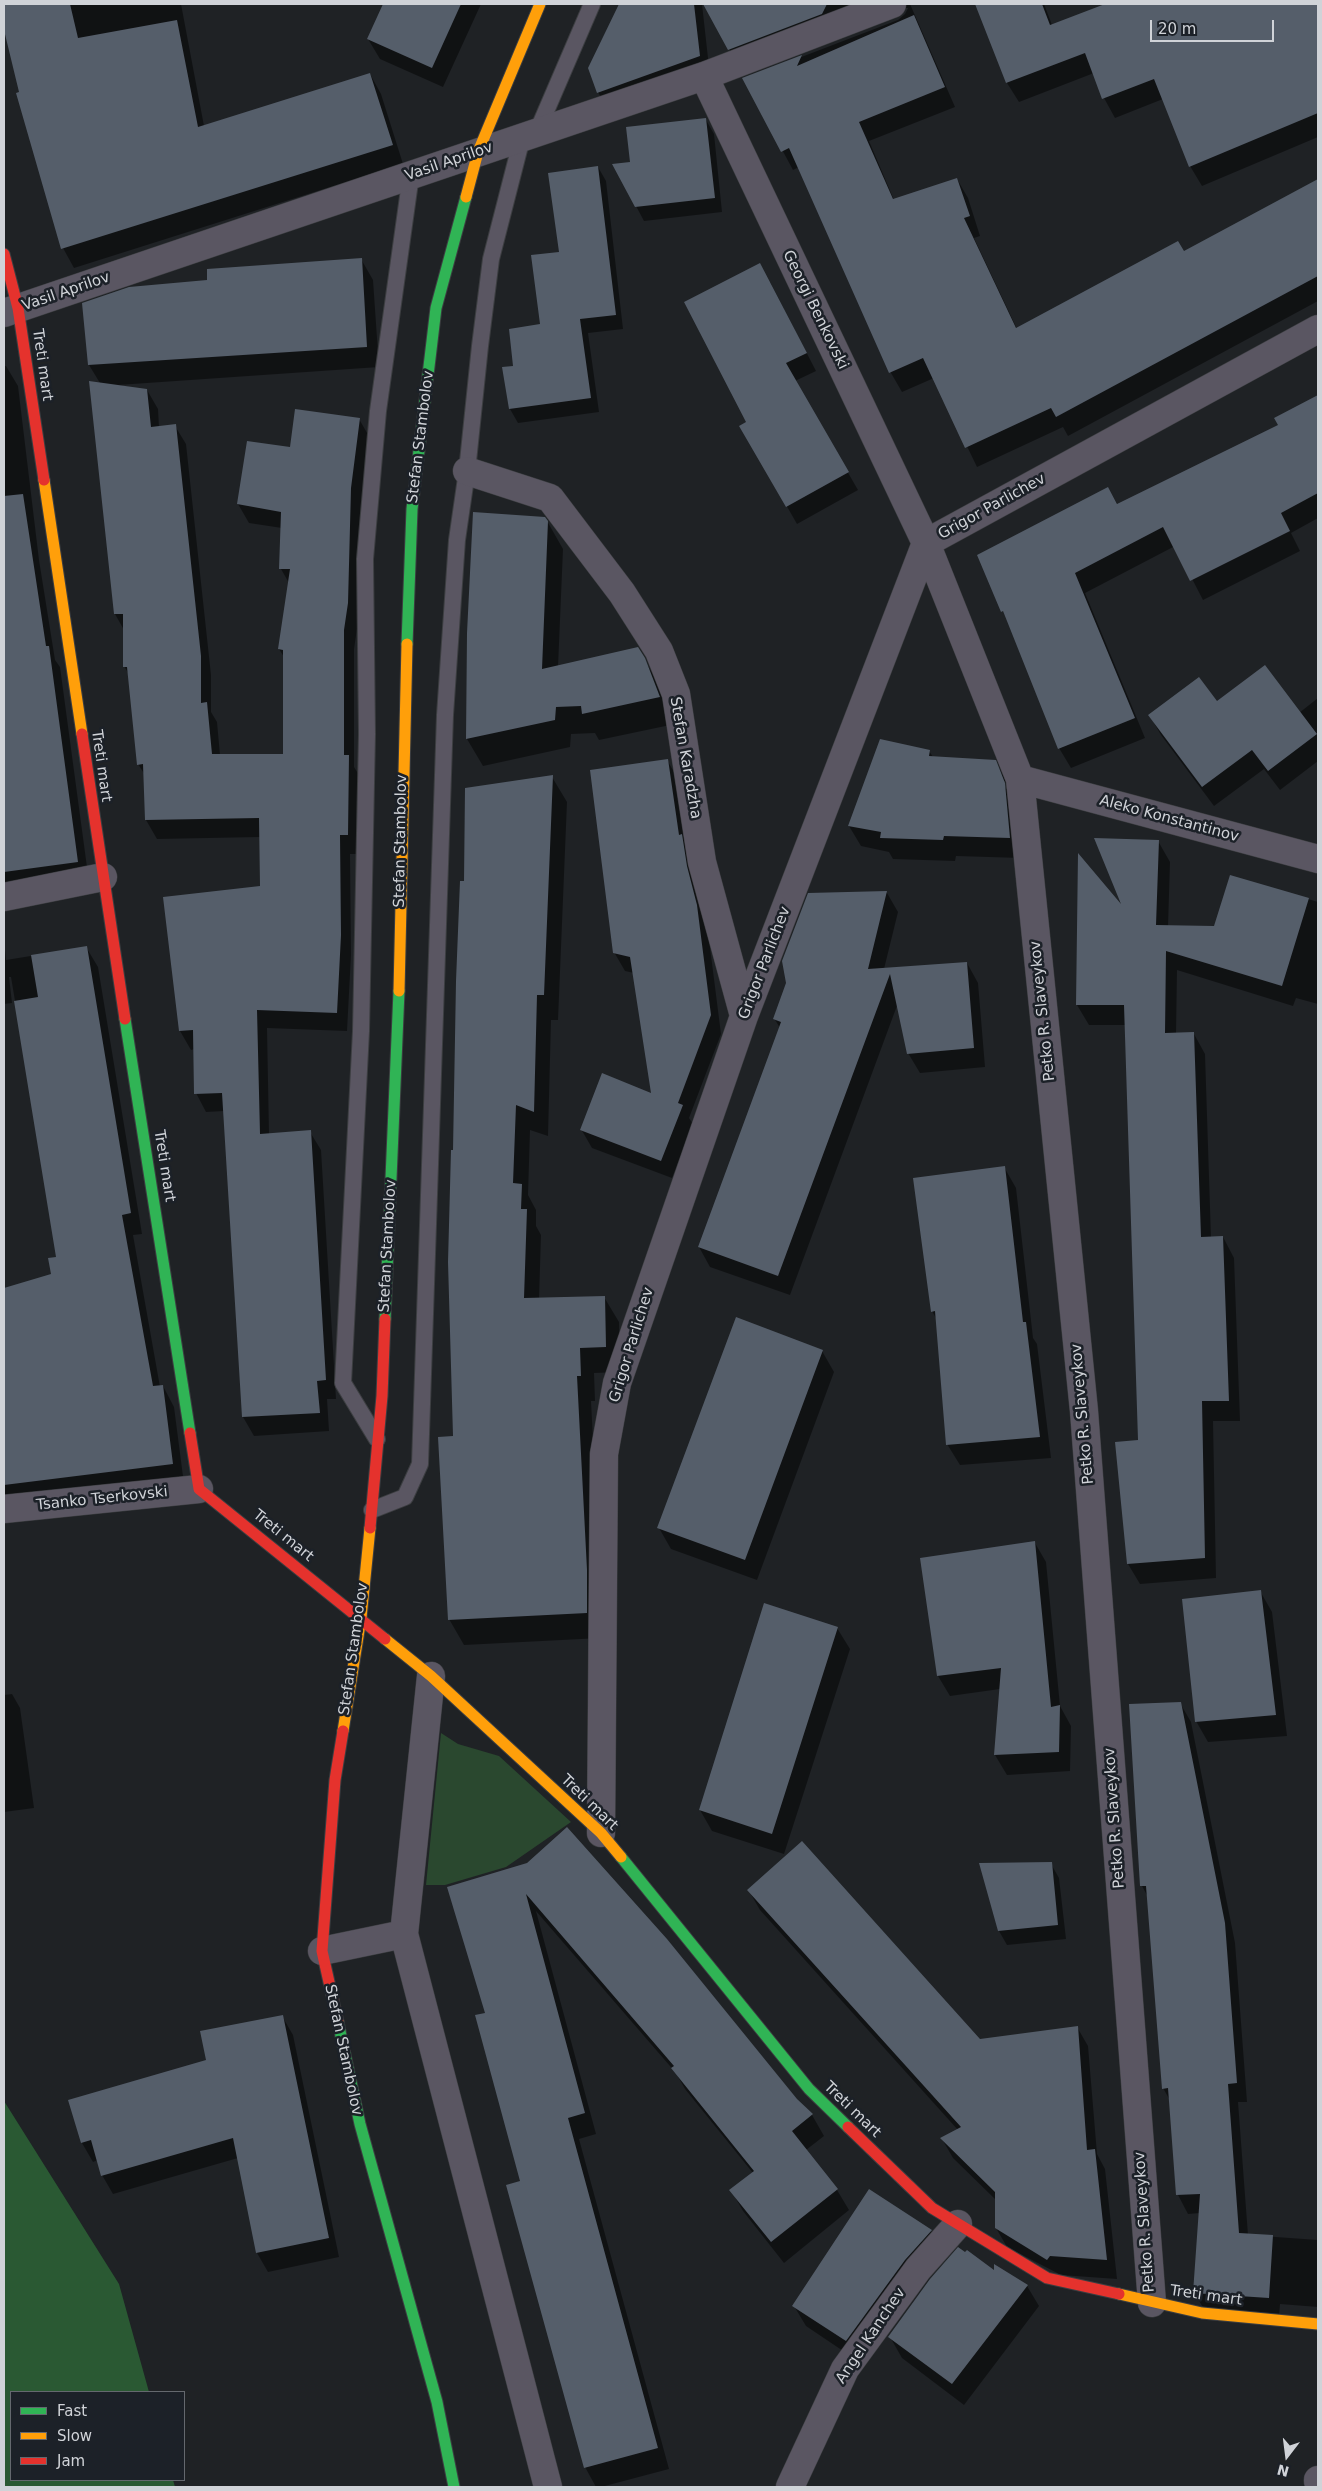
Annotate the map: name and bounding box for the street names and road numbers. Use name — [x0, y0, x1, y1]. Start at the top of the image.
street label: Vasil Aprilov — [403, 139, 495, 185]
street label: Georgi Benkovski — [778, 248, 852, 372]
street label: Vasil Aprilov — [20, 269, 112, 315]
street label: Treti mart — [28, 328, 56, 402]
street label: Stefan Stambolov — [404, 370, 438, 504]
street label: Grigor Parlichev — [935, 470, 1049, 544]
street label: Stefan Karadzha — [665, 696, 705, 820]
street label: Treti mart — [87, 729, 115, 803]
street label: Stefan Stambolov — [391, 774, 411, 908]
street label: Aleko Konstantinov — [1097, 792, 1241, 846]
street label: Grigor Parlichev — [735, 904, 795, 1022]
street label: Petko R. Slaveykov — [1027, 940, 1059, 1082]
street label: Treti mart — [149, 1129, 179, 1203]
street label: Stefan Stambolov — [376, 1179, 400, 1313]
street label: Grigor Parlichev — [606, 1285, 658, 1405]
street label: Petko R. Slaveykov — [1068, 1343, 1098, 1485]
street label: Tsanko Tserkovski — [35, 1483, 169, 1515]
street label: Treti mart — [249, 1506, 317, 1566]
street label: Stefan Stambolov — [336, 1582, 372, 1716]
street label: Petko R. Slaveykov — [1101, 1747, 1129, 1889]
street label: Treti mart — [557, 1771, 621, 1835]
street label: Stefan Stambolov — [320, 1983, 366, 2117]
street label: Treti mart — [820, 2078, 884, 2142]
street label: Petko R. Slaveykov — [1131, 2151, 1159, 2293]
street label: Treti mart — [1169, 2282, 1243, 2310]
street label: Angel Kanchev — [832, 2285, 910, 2387]

